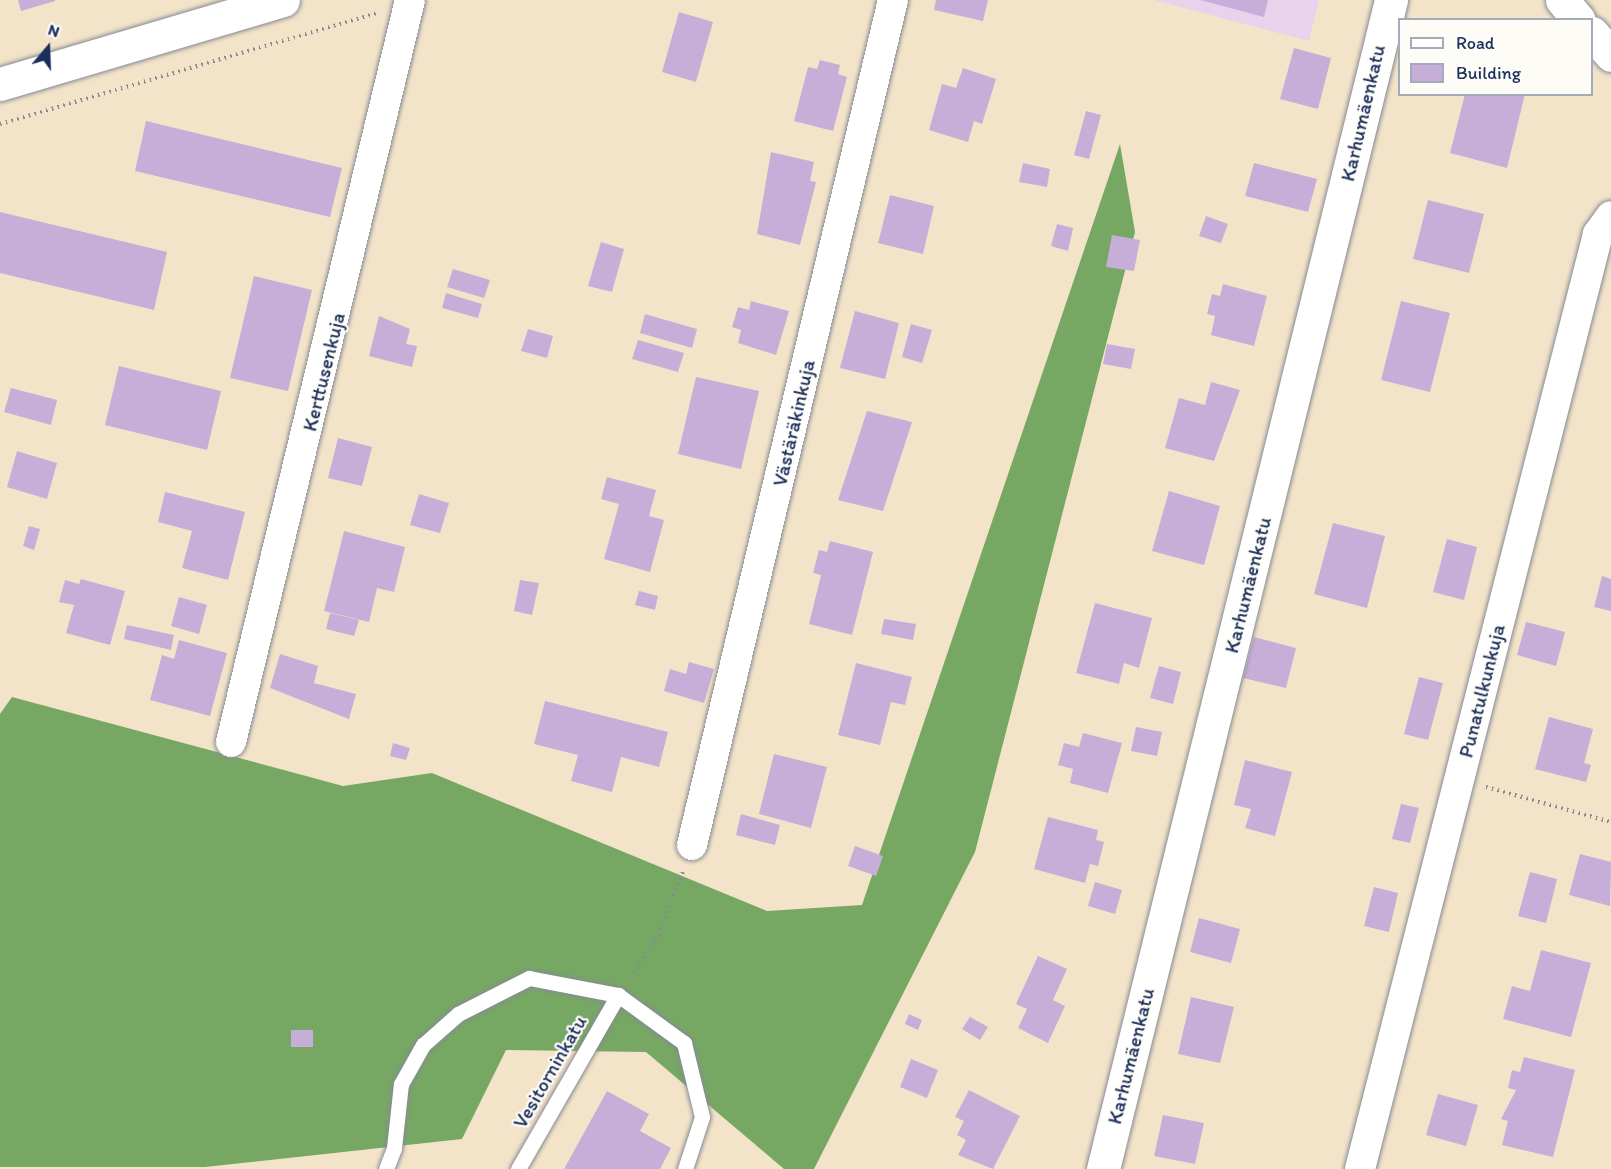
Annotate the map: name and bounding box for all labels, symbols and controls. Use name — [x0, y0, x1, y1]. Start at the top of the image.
north arrow — [18, 18, 78, 78]
legend — [1398, 18, 1593, 96]
text: N — [46, 20, 62, 41]
text: Road — [1456, 32, 1495, 54]
street label: Karhumäenkatu — [1336, 42, 1390, 184]
text: Building — [1456, 62, 1521, 84]
street label: Kerttusenkuja — [298, 310, 350, 434]
street label: Västäräkinkuja — [768, 357, 820, 489]
street label: Karhumäenkatu — [1219, 514, 1277, 656]
street label: Punatulkunkuja — [1454, 622, 1510, 760]
street label: Karhumäenkatu — [1102, 985, 1160, 1127]
street label: Vesitorninkatu — [508, 1011, 592, 1133]

